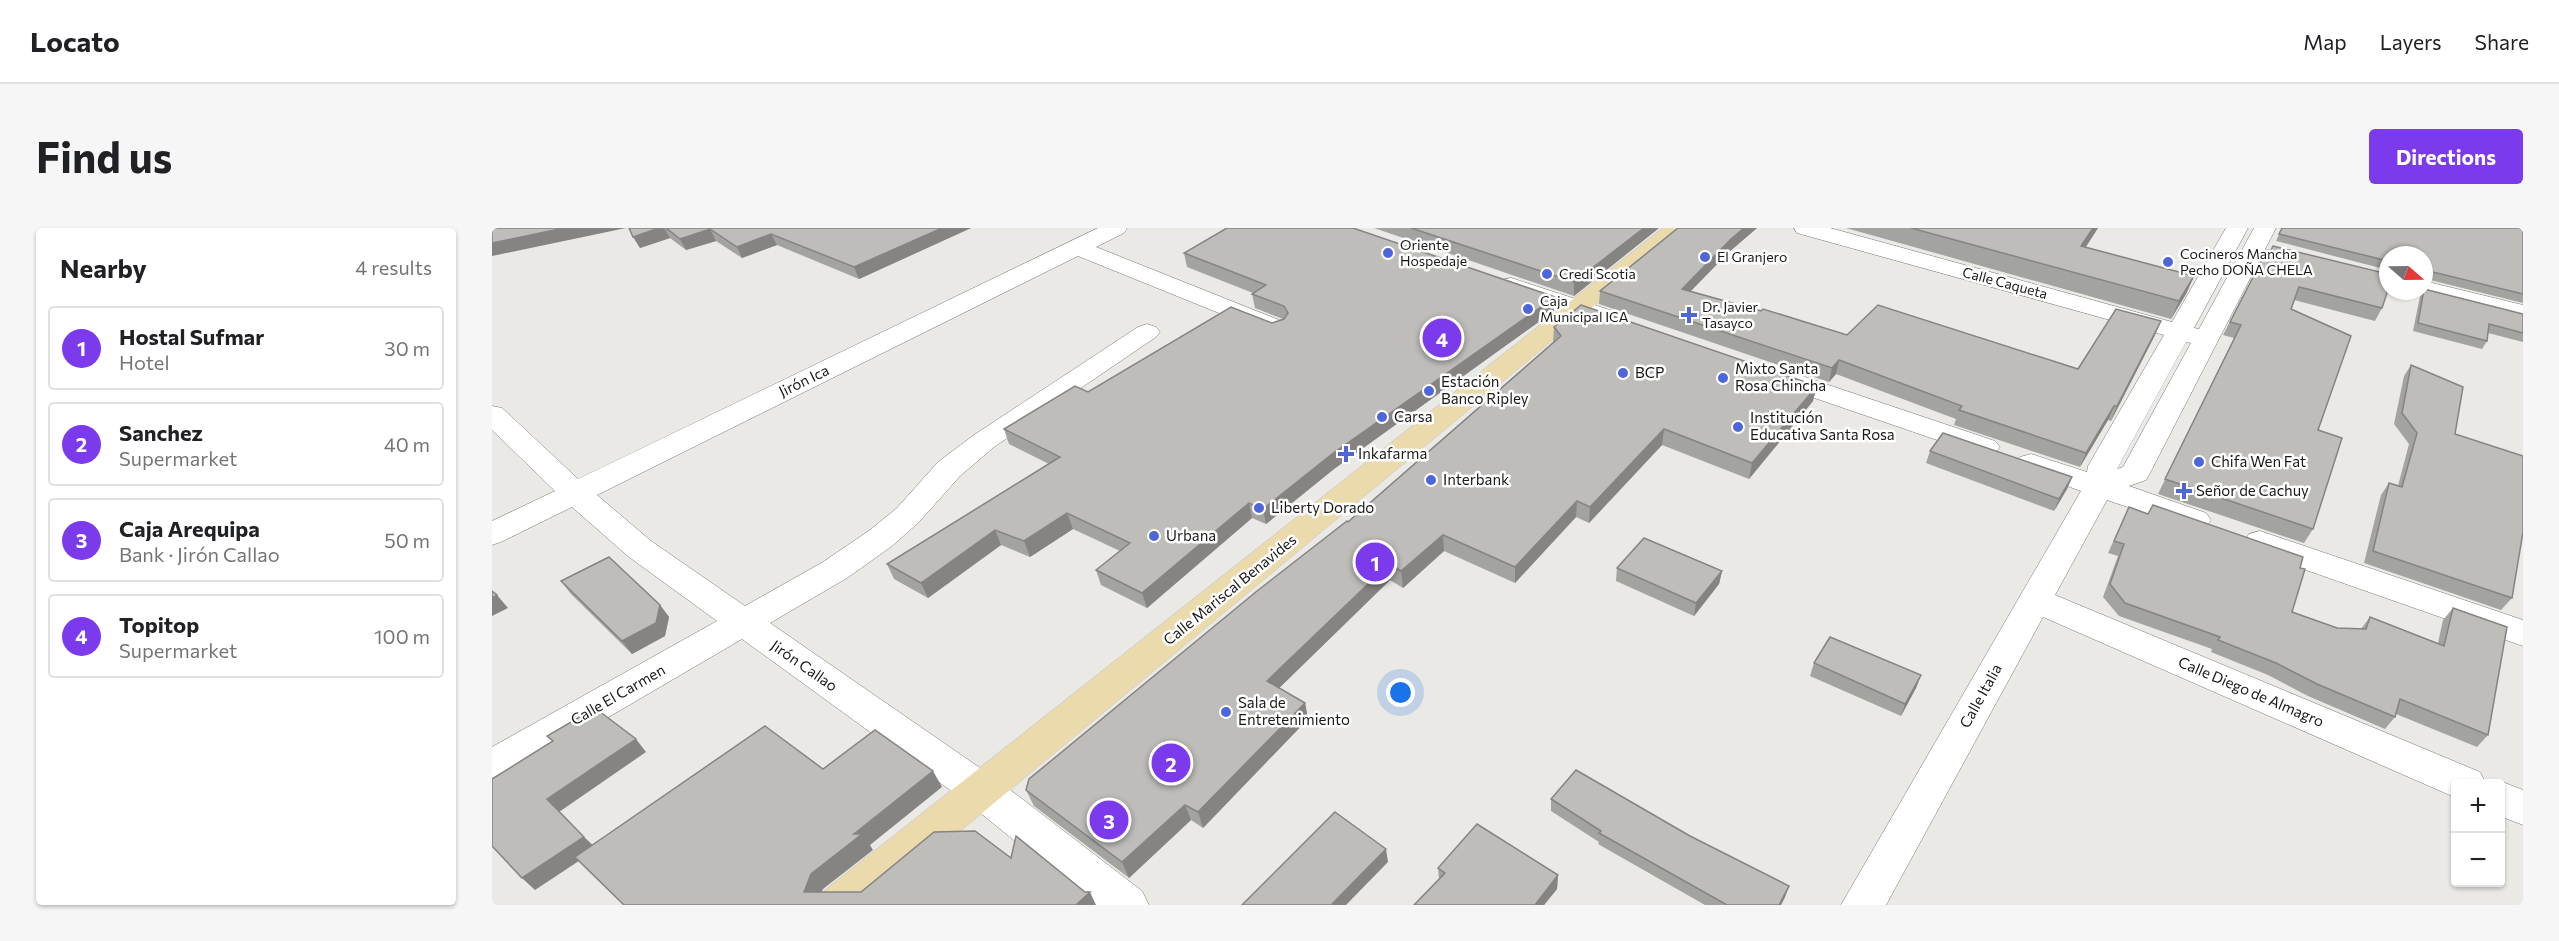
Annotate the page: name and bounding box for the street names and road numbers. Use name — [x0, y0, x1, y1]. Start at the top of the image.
street label: Calle Caqueta — [1961, 263, 2050, 302]
street label: Jirón Ica — [775, 360, 832, 400]
street label: Calle Mariscal Benavides — [1159, 530, 1300, 648]
street label: Jirón Callao — [768, 636, 841, 695]
street label: Calle Diego de Almagro — [2176, 652, 2327, 730]
street label: Calle El Carmen — [567, 660, 668, 728]
street label: Calle Italia — [1955, 660, 2005, 731]

